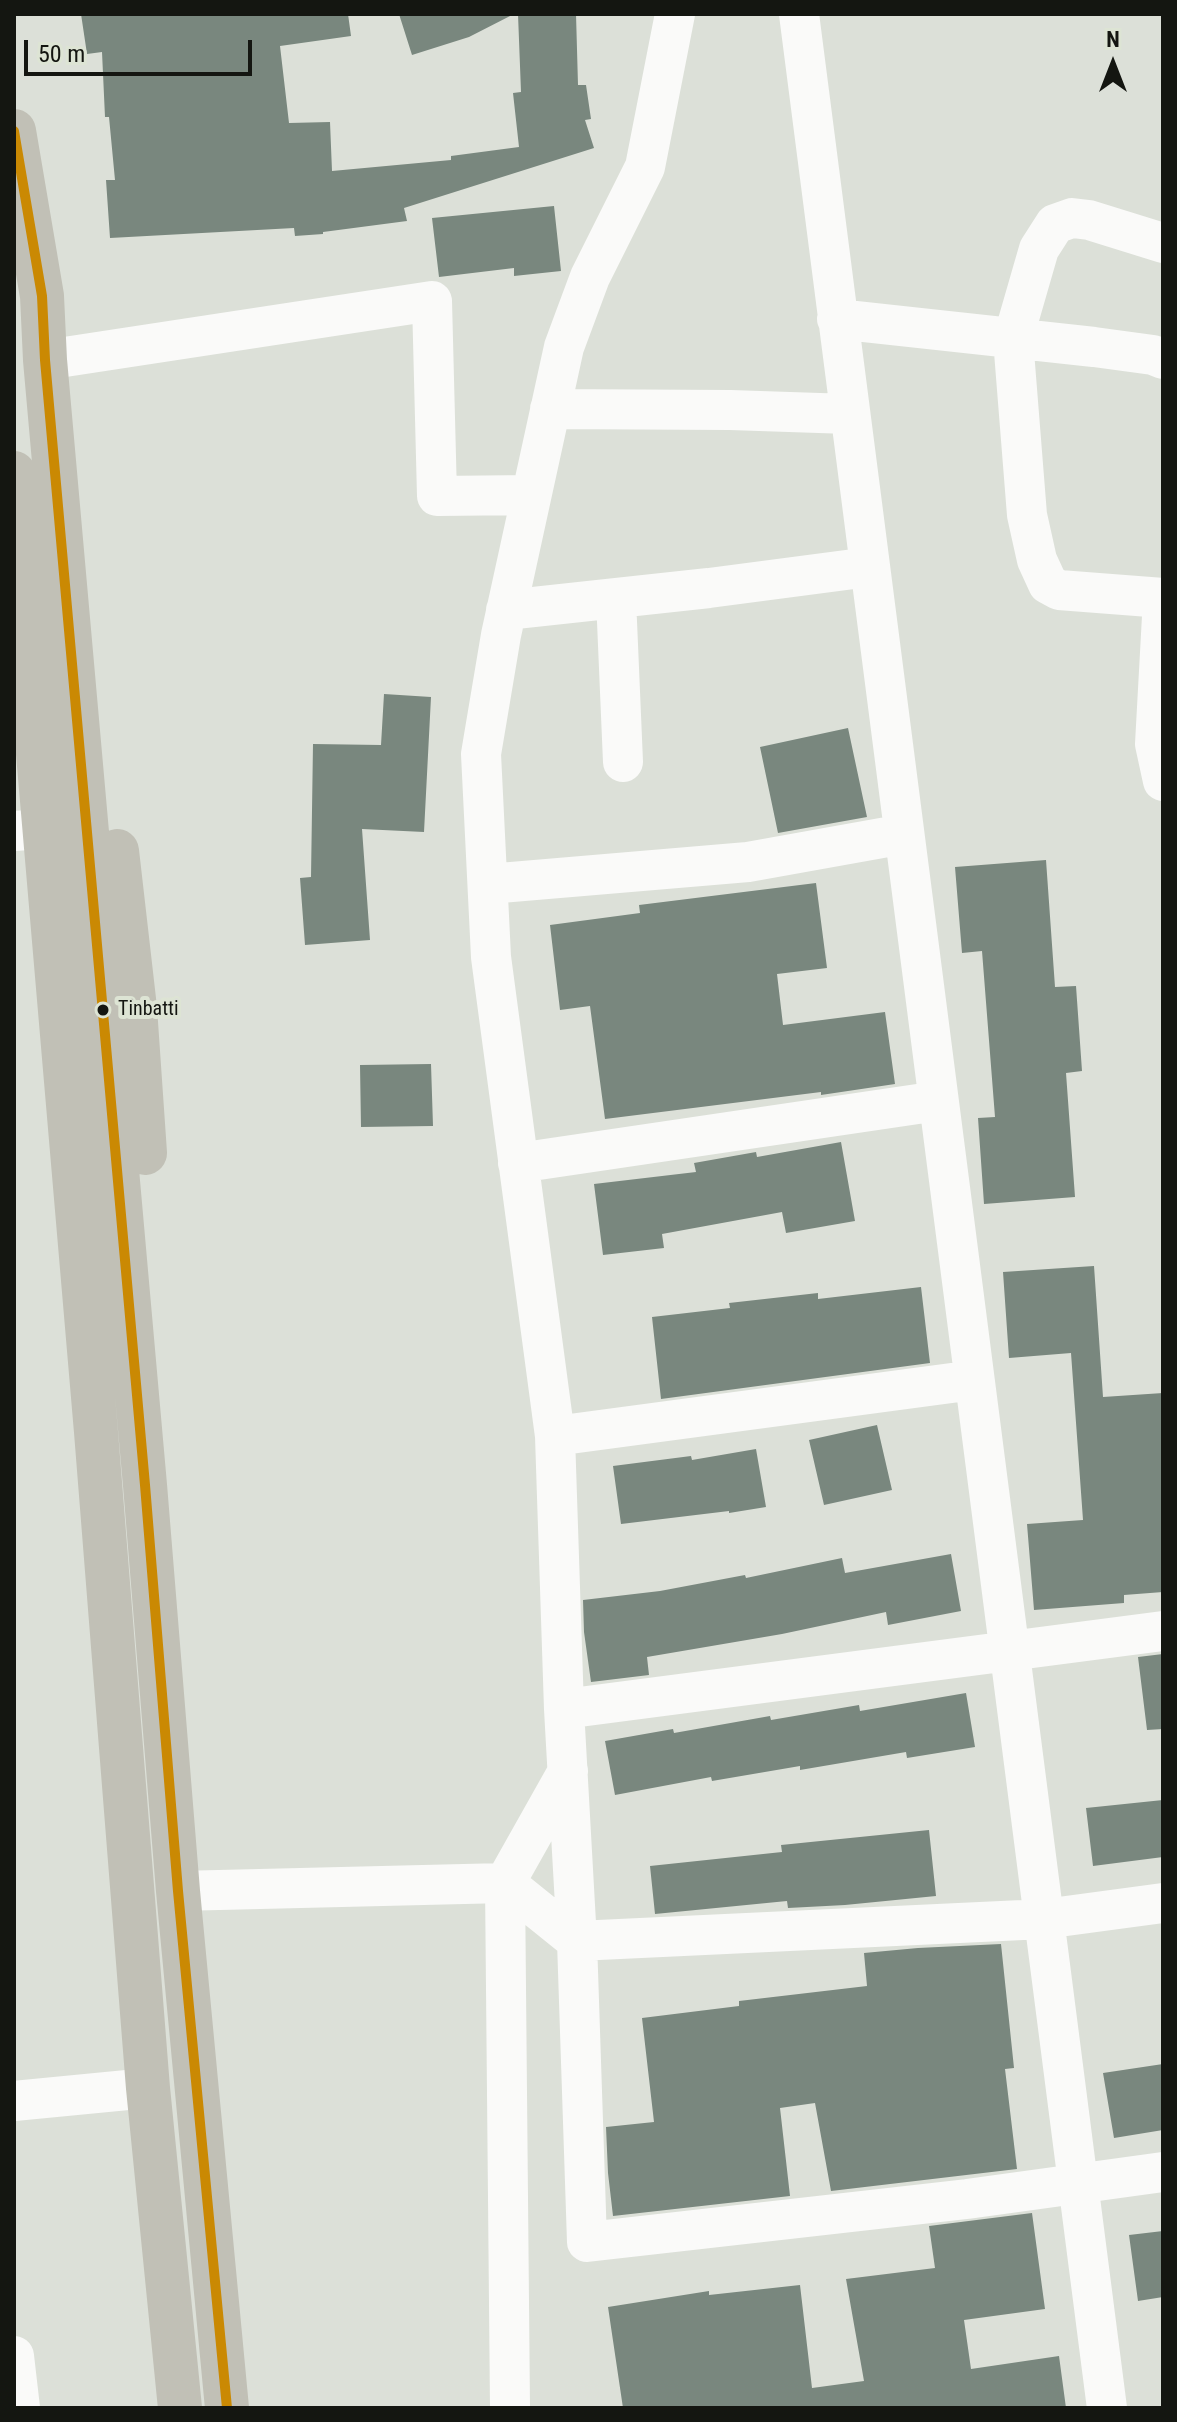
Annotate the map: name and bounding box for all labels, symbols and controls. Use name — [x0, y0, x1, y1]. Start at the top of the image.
scale bar — [28, 24, 256, 74]
north arrow — [1073, 24, 1153, 104]
text: N — [1106, 27, 1120, 52]
text: 50 m — [38, 40, 85, 68]
place label: Tinbatti — [118, 998, 179, 1022]
marker: Tinbatti — [95, 1002, 111, 1018]

